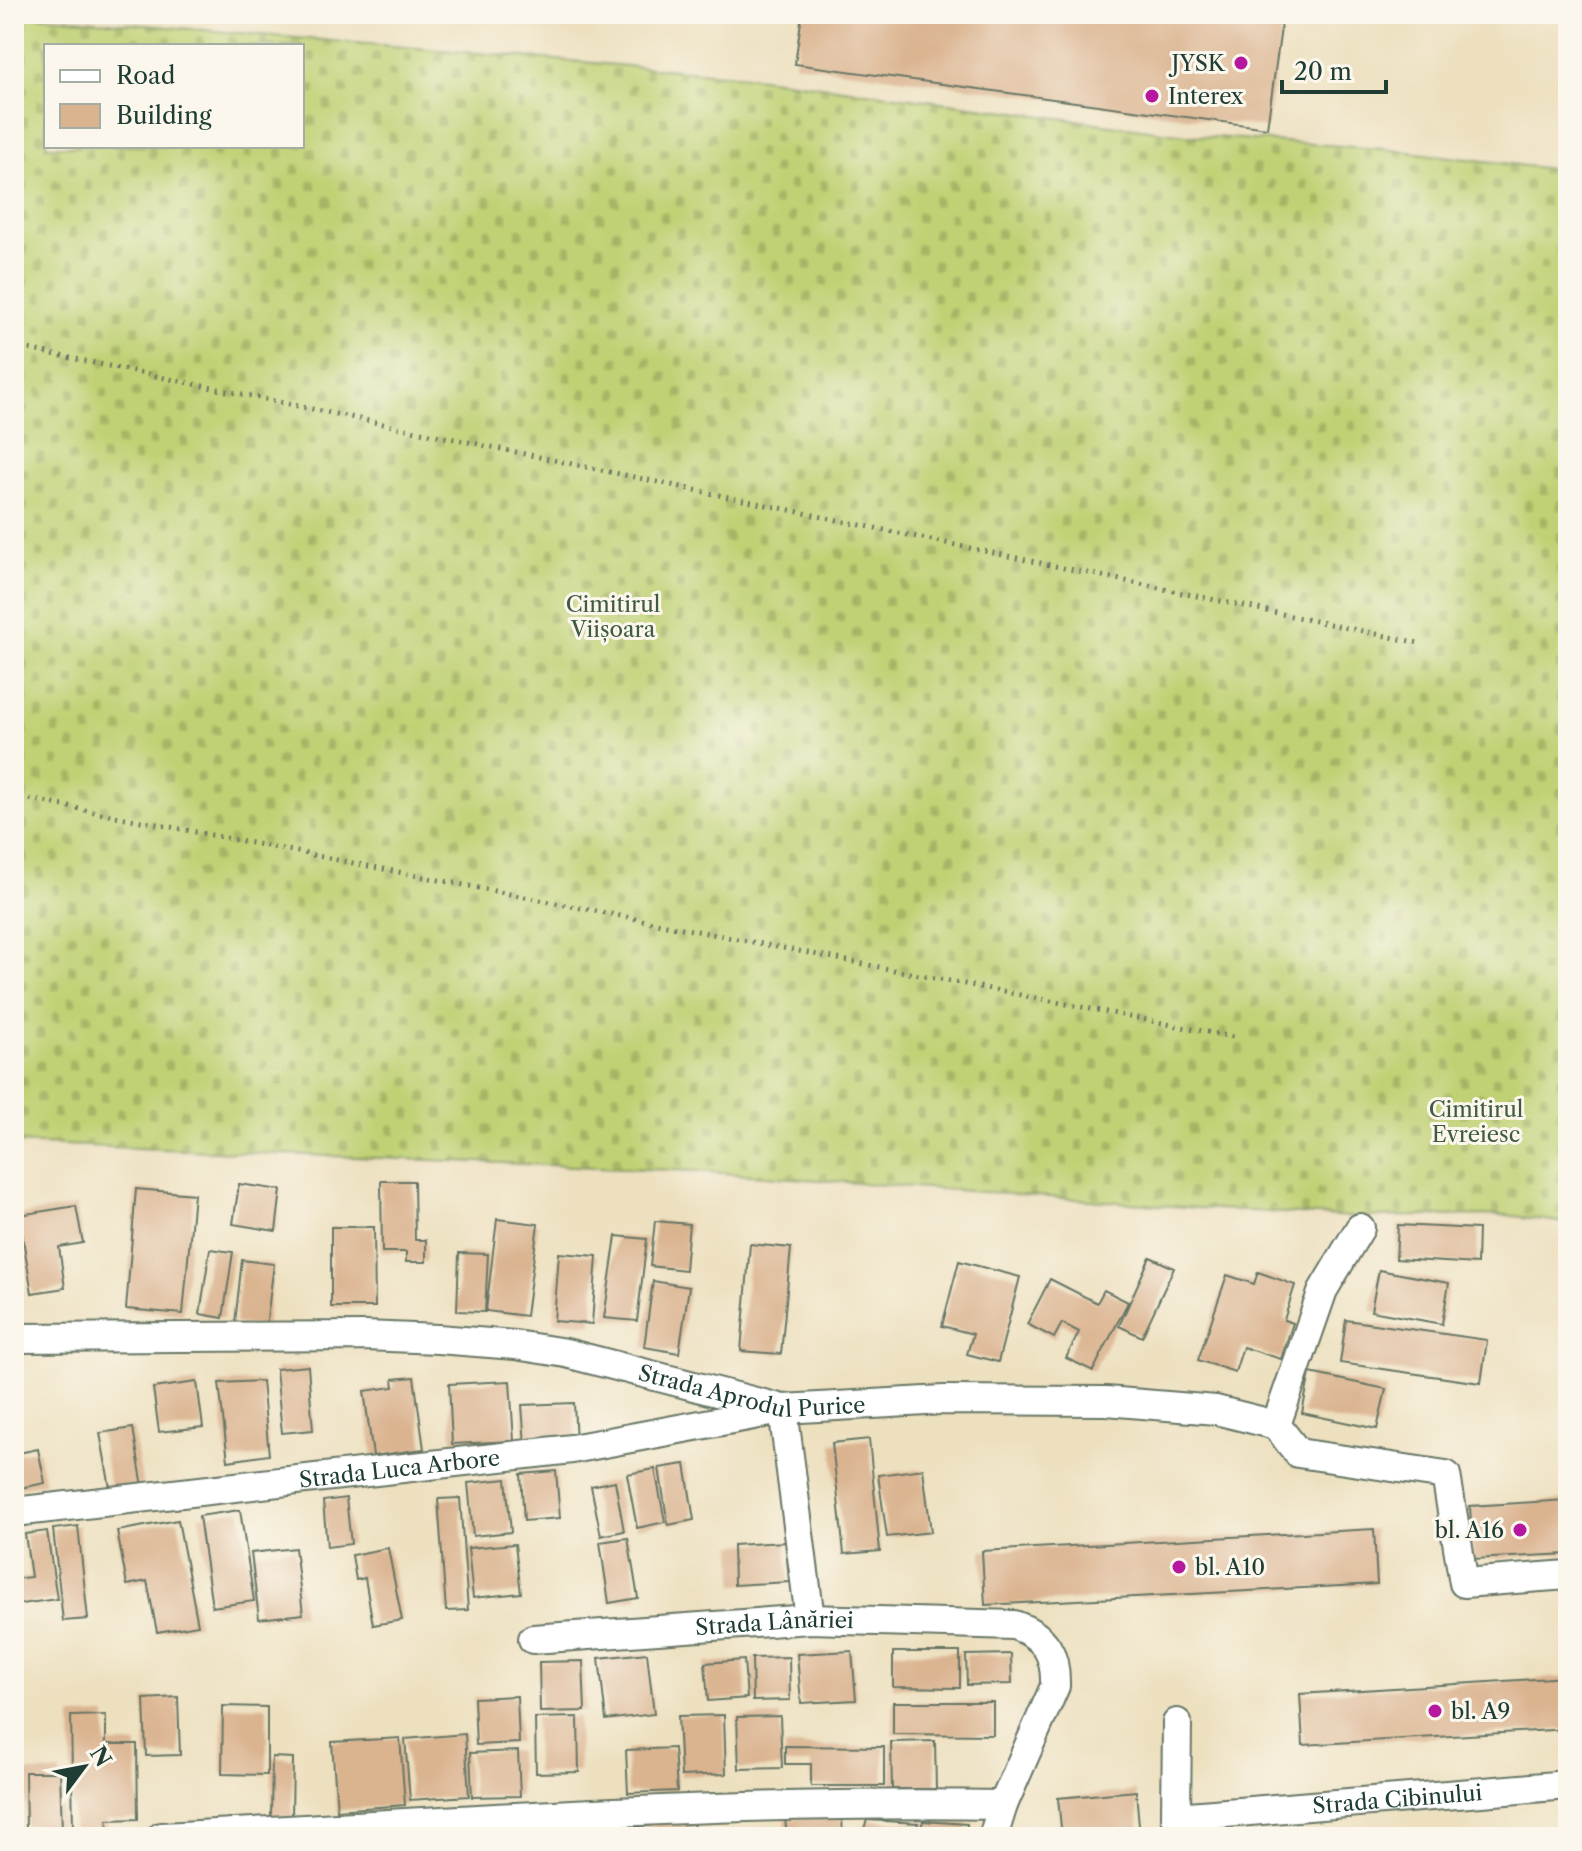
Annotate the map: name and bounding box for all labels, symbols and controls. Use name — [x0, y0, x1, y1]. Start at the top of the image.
legend — [44, 44, 304, 148]
scale bar — [1282, 44, 1386, 94]
place label: JYSK — [1168, 50, 1226, 77]
marker: JYSK — [1232, 54, 1250, 72]
text: 20 m — [1294, 57, 1352, 86]
text: Road — [116, 61, 176, 90]
place label: Interex — [1168, 83, 1244, 110]
marker: Interex — [1143, 87, 1161, 105]
text: Building — [116, 101, 212, 130]
park label: Cimitirul Viișoara — [566, 591, 661, 643]
park label: Cimitirul Evreiesc — [1429, 1096, 1524, 1148]
street label: Strada Aprodul Purice — [636, 1359, 866, 1423]
street label: Strada Luca Arbore — [298, 1444, 501, 1493]
place label: bl. A16 — [1435, 1517, 1504, 1544]
marker: bl. A16 — [1511, 1521, 1529, 1539]
place label: bl. A10 — [1195, 1554, 1265, 1581]
marker: bl. A10 — [1170, 1558, 1188, 1576]
street label: Strada Lânăriei — [694, 1605, 854, 1641]
place label: bl. A9 — [1451, 1698, 1510, 1725]
marker: bl. A9 — [1426, 1702, 1444, 1720]
north arrow — [44, 1727, 124, 1807]
text: N — [84, 1741, 117, 1772]
street label: Strada Cibinului — [1311, 1779, 1483, 1819]

